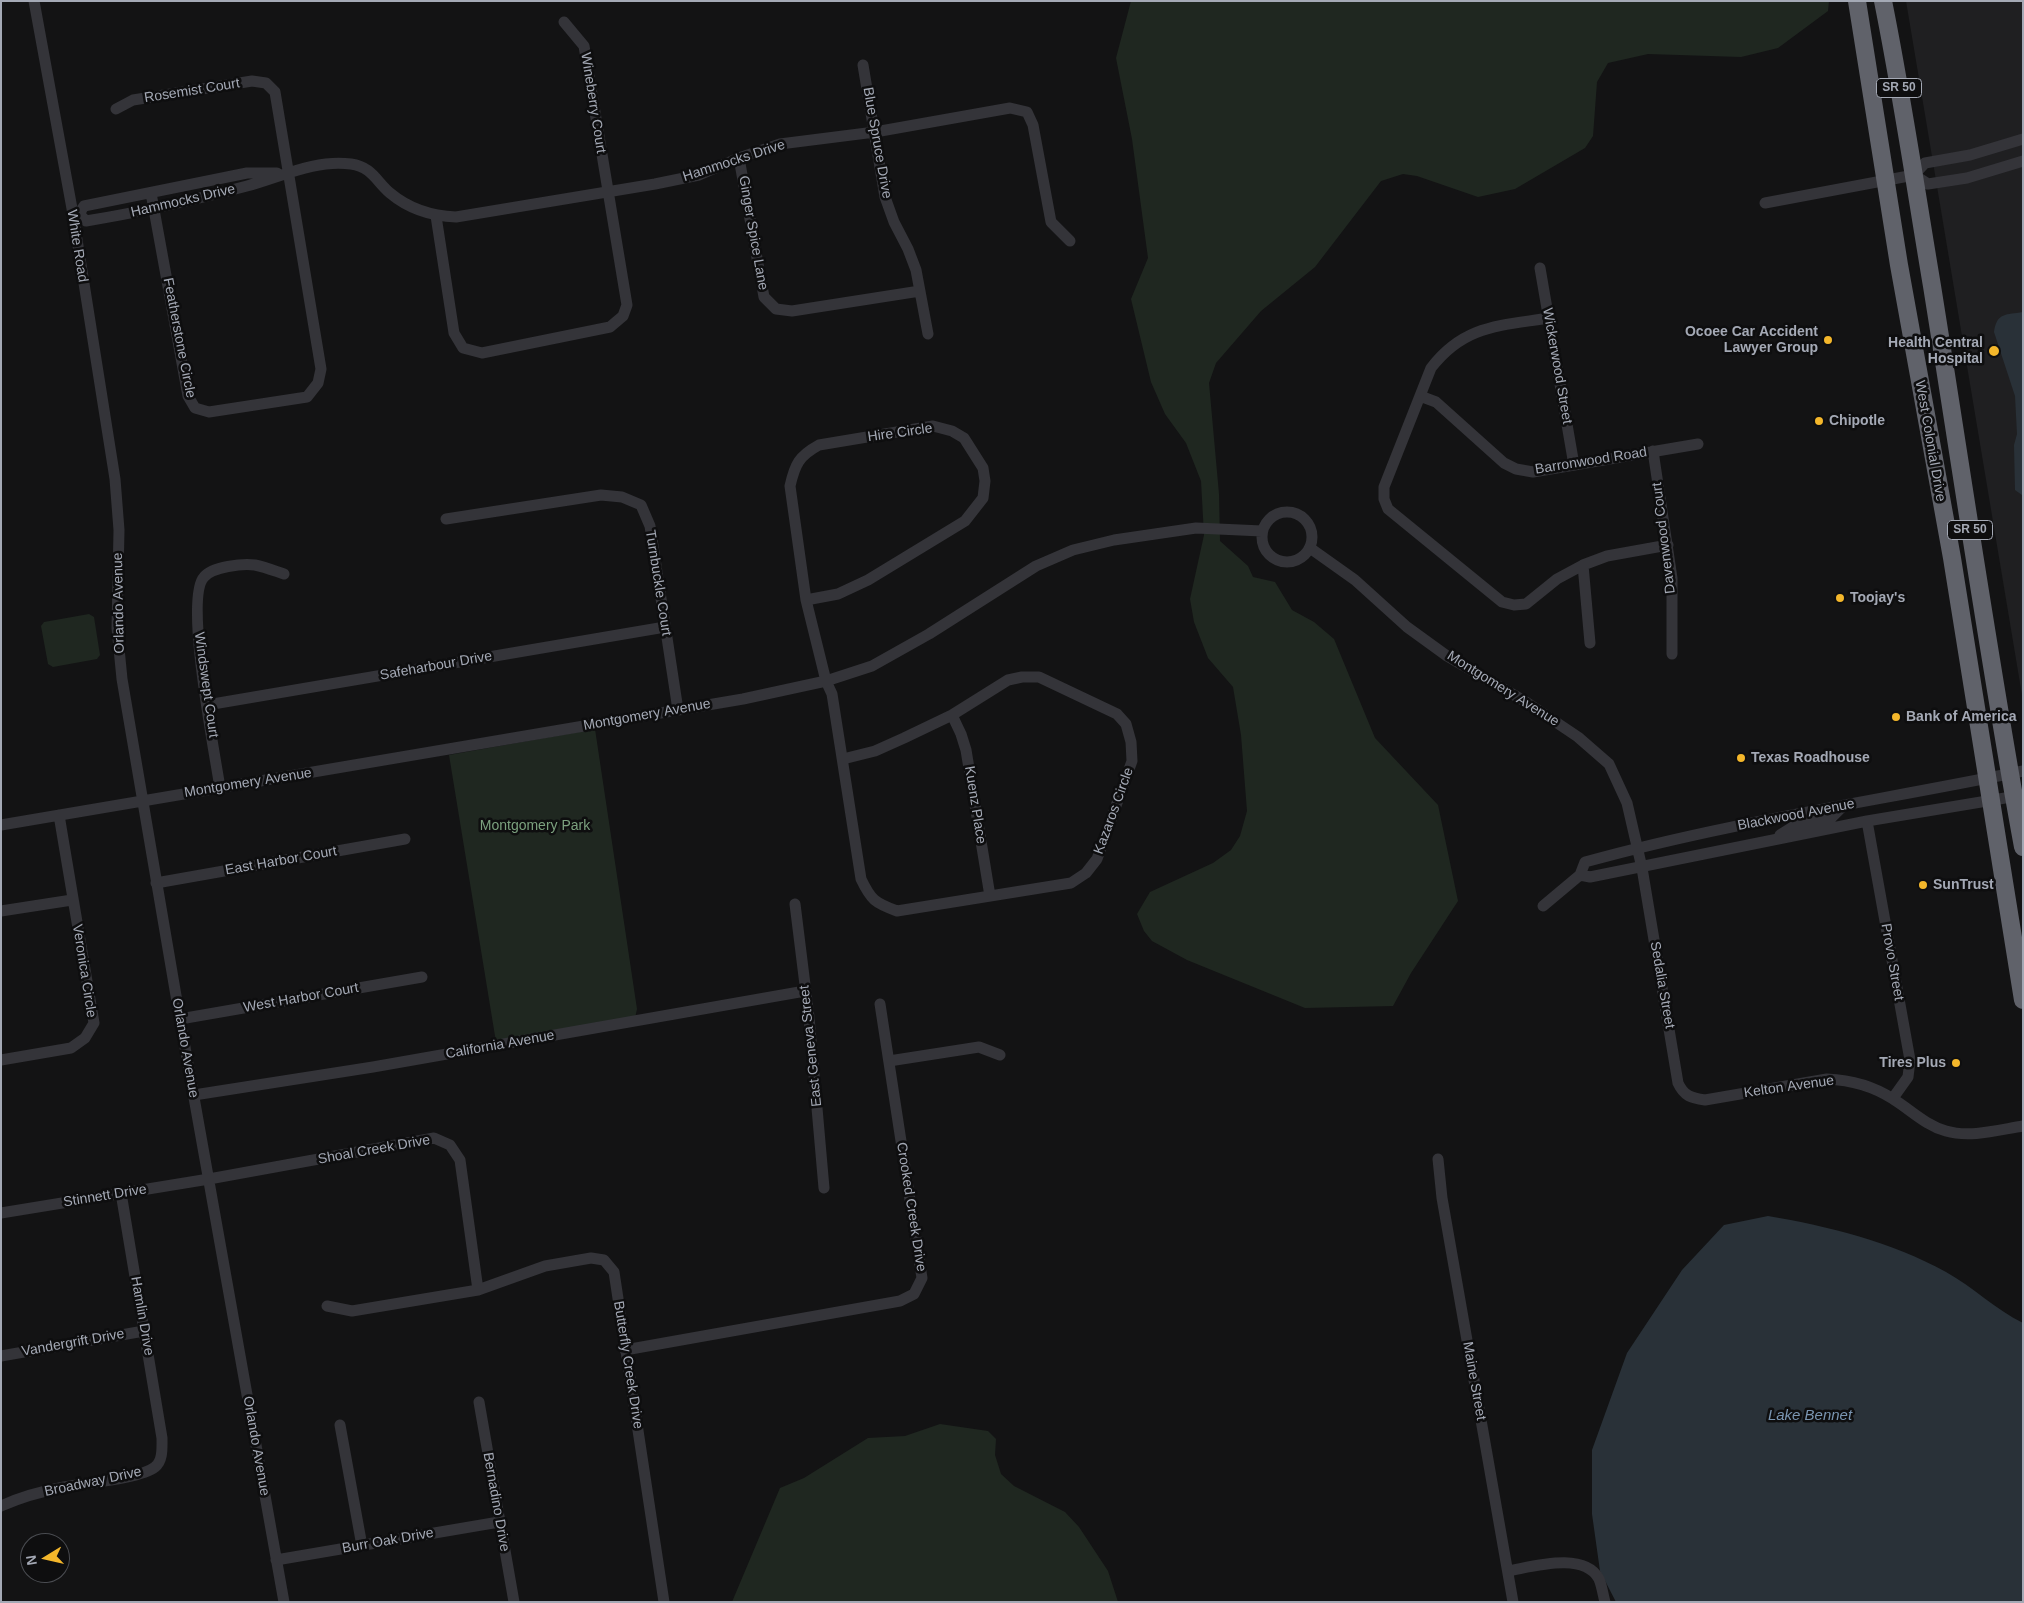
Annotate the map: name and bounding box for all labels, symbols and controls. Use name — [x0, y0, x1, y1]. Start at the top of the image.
street label: Wineberry Court — [577, 51, 609, 155]
street label: Rosemist Court — [143, 75, 241, 107]
road number: SR 50 — [1876, 78, 1922, 98]
street label: Blue Spruce Drive — [859, 86, 895, 200]
street label: Hammocks Drive — [681, 137, 787, 185]
street label: Ginger Spice Lane — [735, 174, 771, 292]
street label: Hammocks Drive — [129, 181, 237, 221]
street label: White Road — [63, 209, 91, 283]
street label: Featherstone Circle — [159, 276, 199, 400]
street label: Wickerwood Street — [1539, 307, 1575, 425]
place label: Ocoee Car Accident Lawyer Group — [1685, 324, 1818, 357]
marker: Ocoee Car Accident Lawyer Group — [1822, 334, 1834, 346]
place label: Health Central Hospital — [1888, 335, 1983, 368]
marker: Health Central Hospital — [1987, 344, 2001, 358]
street label: West Colonial Drive — [1911, 379, 1949, 503]
place label: Chipotle — [1829, 413, 1885, 429]
marker: Chipotle — [1813, 415, 1825, 427]
street label: Hire Circle — [866, 420, 934, 446]
street label: Barronwood Road — [1534, 444, 1648, 478]
street label: Davenwood Court — [1649, 481, 1679, 595]
road number: SR 50 — [1948, 520, 1992, 540]
street label: Turnbuckle Court — [641, 529, 675, 637]
street label: Orlando Avenue — [110, 552, 128, 654]
place label: Toojay's — [1850, 590, 1905, 606]
marker: Toojay's — [1834, 592, 1846, 604]
street label: Windswept Court — [190, 631, 222, 739]
street label: Safeharbour Drive — [379, 648, 493, 684]
street label: Montgomery Avenue — [1444, 648, 1562, 730]
street label: Montgomery Avenue — [582, 696, 712, 734]
place label: Bank of America — [1906, 709, 2016, 725]
marker: Bank of America — [1890, 711, 1902, 723]
place label: Texas Roadhouse — [1751, 750, 1870, 766]
marker: Texas Roadhouse — [1735, 752, 1747, 764]
street label: Montgomery Avenue — [183, 765, 313, 801]
street label: Kuenz Place — [961, 765, 989, 845]
street label: Kazaros Circle — [1091, 765, 1137, 857]
street label: Blackwood Avenue — [1736, 795, 1856, 835]
park label: Montgomery Park — [480, 818, 590, 834]
street label: East Harbor Court — [224, 843, 338, 879]
place label: SunTrust — [1933, 877, 1994, 893]
marker: SunTrust — [1917, 879, 1929, 891]
street label: Provo Street — [1877, 922, 1907, 1002]
street label: Veronica Circle — [68, 923, 100, 1019]
street label: Sedalia Street — [1646, 940, 1678, 1030]
street label: West Harbor Court — [242, 980, 360, 1016]
street label: East Geneva Street — [796, 984, 826, 1108]
street label: Orlando Avenue — [168, 997, 202, 1099]
street label: California Avenue — [444, 1027, 556, 1063]
place label: Tires Plus — [1879, 1055, 1946, 1071]
marker: Tires Plus — [1950, 1057, 1962, 1069]
street label: Kelton Avenue — [1743, 1072, 1835, 1102]
street label: Shoal Creek Drive — [317, 1132, 431, 1168]
street label: Crooked Creek Drive — [892, 1141, 930, 1273]
street label: Stinnett Drive — [62, 1181, 148, 1211]
street label: Hamlin Drive — [127, 1275, 157, 1357]
street label: Butterfly Creek Drive — [610, 1300, 646, 1430]
street label: Vandergrift Drive — [20, 1326, 126, 1360]
street label: Maine Street — [1459, 1340, 1489, 1422]
street label: Orlando Avenue — [239, 1395, 273, 1497]
water label: Lake Bennet — [1768, 1407, 1852, 1425]
street label: Bernadino Drive — [479, 1451, 513, 1553]
street label: Broadway Drive — [43, 1464, 143, 1500]
street label: Burr Oak Drive — [341, 1525, 435, 1557]
north arrow — [20, 1533, 70, 1583]
text: N — [22, 1554, 40, 1566]

